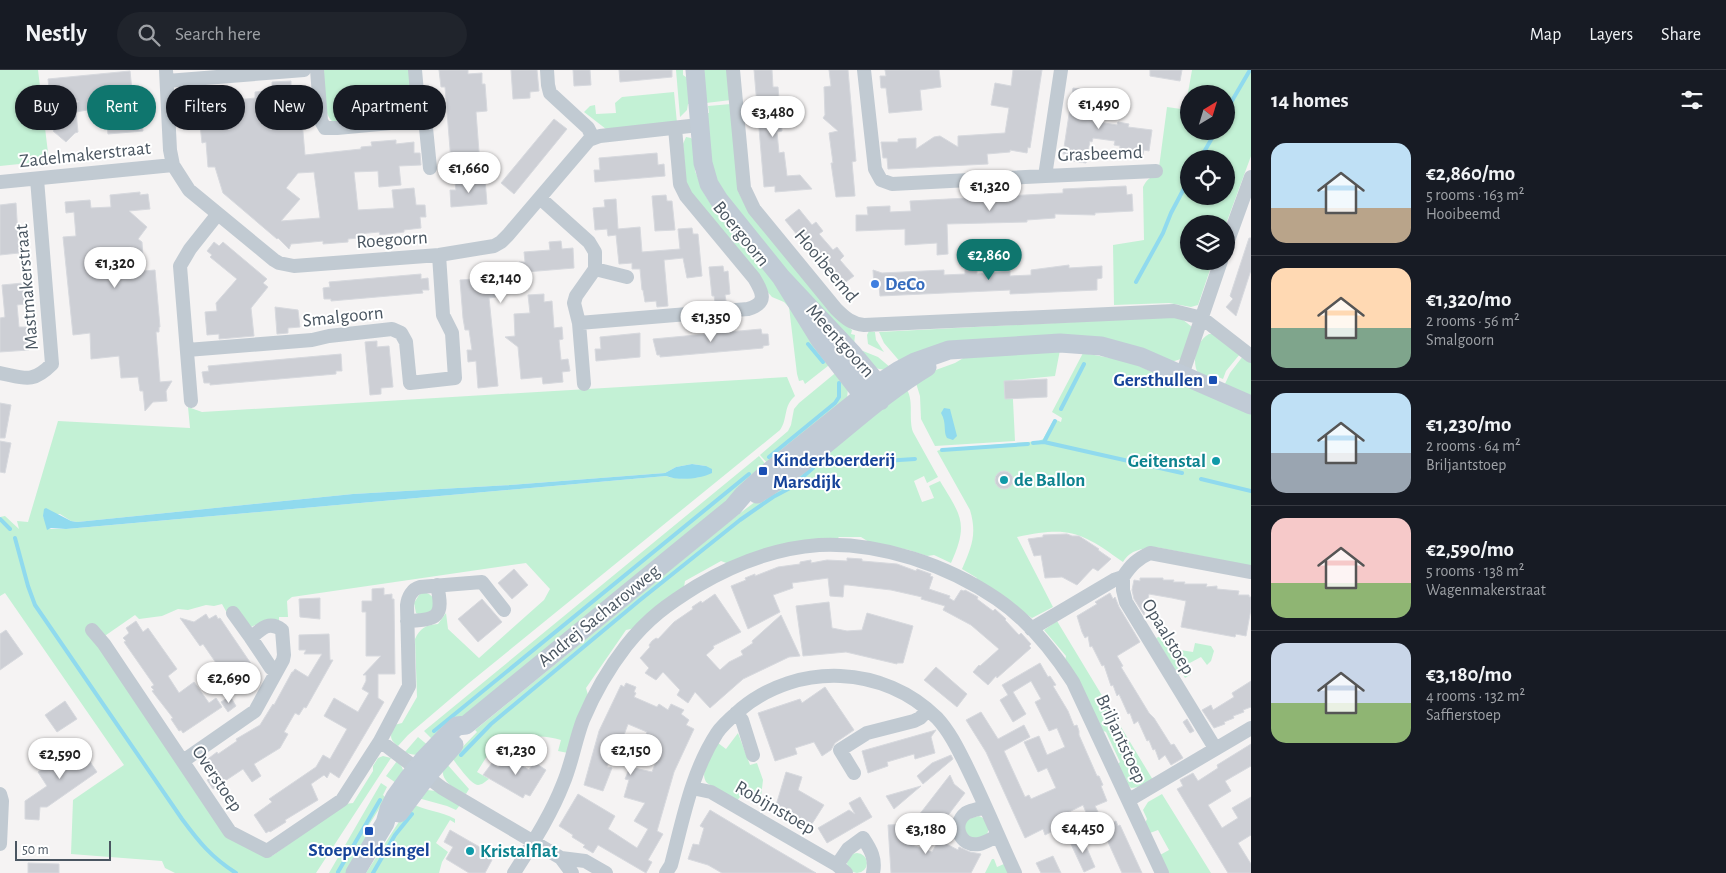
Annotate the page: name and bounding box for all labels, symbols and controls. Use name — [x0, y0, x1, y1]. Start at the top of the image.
search box — [117, 12, 467, 57]
icon: search — [135, 21, 163, 49]
text: Nestly — [25, 22, 87, 46]
text: Search here — [175, 25, 261, 44]
text: Map — [1530, 26, 1561, 44]
text: Layers — [1589, 26, 1633, 44]
text: Share — [1661, 26, 1701, 44]
chip: Buy — [15, 85, 77, 130]
chip: Rent — [87, 85, 156, 130]
chip: Filters — [166, 85, 245, 130]
chip: New — [255, 85, 323, 130]
chip: Apartment — [333, 85, 446, 130]
north arrow — [1180, 85, 1235, 140]
map controls — [1180, 85, 1235, 270]
icon: filters — [1678, 86, 1706, 114]
pin: €1,490 — [1058, 88, 1140, 130]
text: 14 homes — [1271, 90, 1349, 111]
pin: €3,480 — [732, 96, 814, 138]
text: €1,490 — [1078, 96, 1120, 112]
text: €3,480 — [752, 104, 794, 120]
street label: Zadelmakerstraat — [18, 139, 152, 171]
street label: Grasbeemd — [1057, 143, 1143, 165]
button: locate — [1180, 150, 1235, 205]
pin: €1,660 — [428, 152, 510, 194]
text: €1,660 — [449, 160, 489, 176]
icon: home — [1311, 163, 1371, 223]
text: €2,860/mo — [1426, 163, 1515, 184]
pin: €1,320 — [949, 170, 1031, 212]
text: €1,320 — [970, 178, 1010, 194]
text: 5 rooms · 163 m² — [1426, 187, 1524, 203]
street label: Boergoorn — [709, 198, 773, 270]
text: Hooibeemd — [1426, 206, 1500, 222]
button: layers — [1180, 215, 1235, 270]
street label: Mastmakerstraat — [12, 223, 42, 351]
street label: Hooibeemd — [790, 226, 862, 306]
street label: Roegoorn — [356, 228, 428, 252]
pin: €2,860 — [948, 238, 1030, 281]
pin: €1,320 — [74, 246, 156, 289]
text: €2,860 — [968, 247, 1010, 263]
text: €1,320 — [95, 255, 135, 271]
pin: €2,140 — [460, 262, 542, 304]
text: €2,140 — [481, 270, 521, 286]
place label: DeCo — [885, 275, 925, 294]
marker: DeCo — [869, 278, 881, 290]
icon: home — [1311, 288, 1371, 348]
text: €1,320/mo — [1426, 289, 1511, 310]
pin: €1,350 — [670, 300, 752, 343]
street label: Meentgoorn — [802, 301, 878, 381]
street label: Smalgoorn — [302, 303, 384, 331]
text: €1,350 — [691, 309, 731, 325]
text: 2 rooms · 56 m² — [1426, 313, 1520, 329]
text: Smalgoorn — [1426, 332, 1494, 348]
place label: Gersthullen — [1114, 371, 1203, 390]
marker: Gersthullen — [1207, 374, 1219, 386]
icon: home — [1311, 413, 1371, 473]
text: €1,230/mo — [1426, 414, 1511, 435]
text: 2 rooms · 64 m² — [1426, 438, 1521, 454]
place label: Kinderboerderij Marsdijk — [773, 451, 895, 492]
place label: Geitenstal — [1128, 452, 1206, 471]
marker: Geitenstal — [1210, 455, 1222, 467]
text: Briljantstoep — [1426, 457, 1506, 473]
marker: Kinderboerderij Marsdijk — [757, 465, 769, 477]
place label: de Ballon — [1014, 471, 1085, 490]
marker: de Ballon — [998, 474, 1010, 486]
icon: home — [1311, 538, 1371, 598]
text: €2,590/mo — [1426, 539, 1514, 560]
street label: Andrej Sacharovweg — [535, 561, 664, 671]
text: 5 rooms · 138 m² — [1426, 563, 1524, 579]
text: Wagenmakerstraat — [1426, 582, 1546, 598]
street label: Opaalstoep — [1138, 596, 1198, 678]
pin: €2,690 — [188, 662, 270, 704]
icon: home — [1311, 663, 1371, 723]
text: €3,180/mo — [1426, 664, 1512, 685]
text: €2,690 — [208, 670, 250, 686]
text: 4 rooms · 132 m² — [1426, 688, 1525, 704]
street label: Briljantstoep — [1092, 692, 1150, 786]
text: Saffierstoep — [1426, 707, 1501, 723]
pin: €1,230 — [475, 734, 557, 776]
pin: €2,150 — [590, 734, 672, 776]
pin: €2,590 — [19, 738, 101, 780]
street label: Overstoep — [188, 742, 246, 816]
text: €1,230 — [496, 742, 536, 758]
text: €2,150 — [611, 742, 651, 758]
text: €2,590 — [39, 746, 81, 762]
street label: Robijnstoep — [732, 778, 818, 838]
pin: €3,180 — [885, 812, 967, 855]
pin: €4,450 — [1042, 812, 1124, 854]
text: €4,450 — [1062, 820, 1104, 836]
text: €3,180 — [906, 821, 946, 837]
marker: Stoepveldsingel — [363, 825, 375, 837]
scale bar — [15, 838, 111, 861]
place label: Stoepveldsingel — [308, 841, 430, 860]
place label: Kristalflat — [480, 842, 558, 861]
text: 50 m — [22, 843, 49, 857]
marker: Kristalflat — [464, 845, 476, 857]

